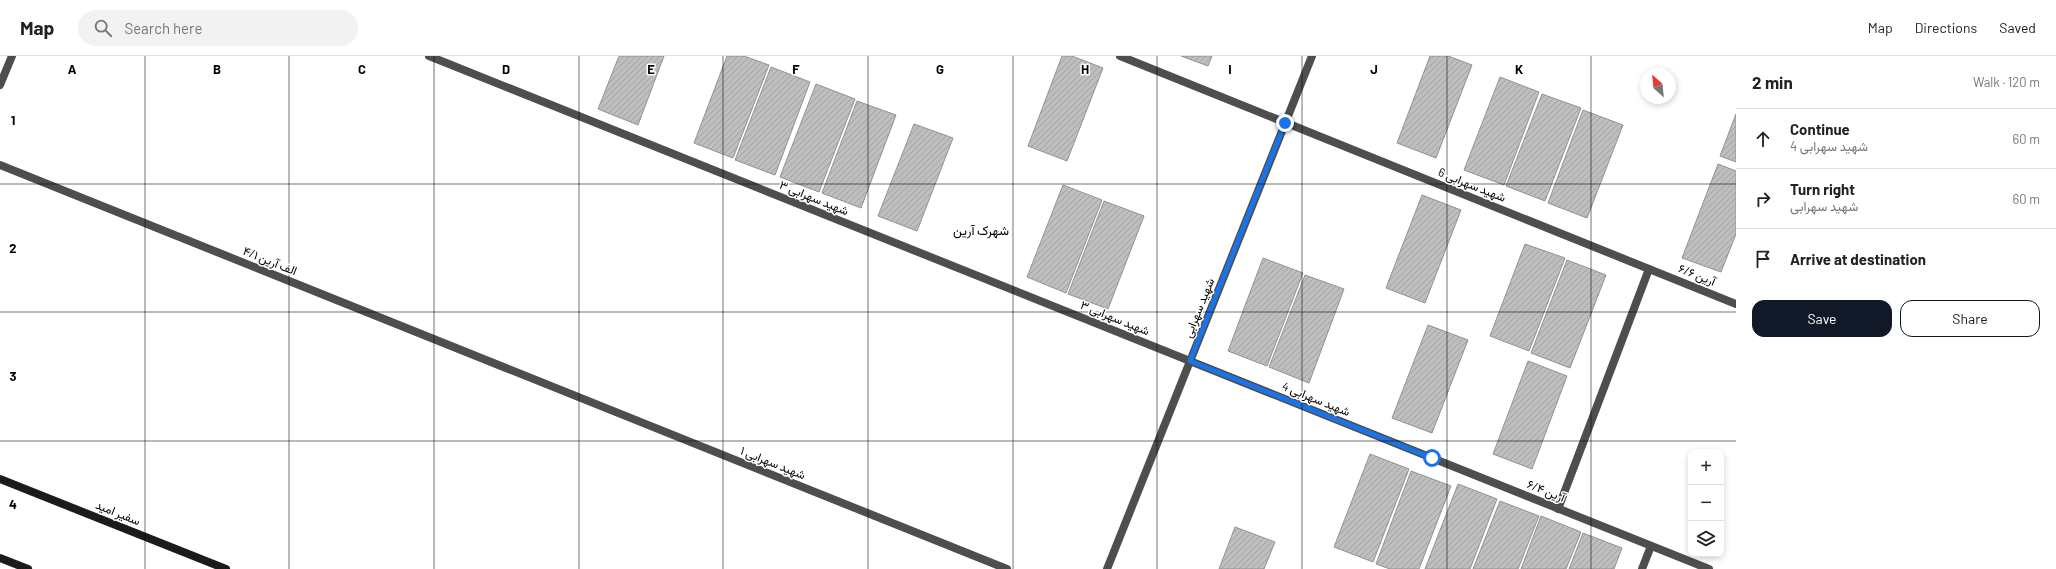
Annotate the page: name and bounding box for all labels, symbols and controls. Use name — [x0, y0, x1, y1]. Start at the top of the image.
search box — [78, 10, 358, 46]
text: Map — [20, 16, 54, 39]
icon: search — [92, 17, 114, 39]
text: Search here — [124, 19, 202, 37]
text: Map — [1868, 19, 1893, 36]
text: Directions — [1915, 19, 1977, 36]
text: Saved — [1999, 19, 2036, 36]
text: A — [68, 61, 77, 77]
text: B — [213, 61, 221, 77]
text: C — [358, 61, 366, 77]
text: D — [502, 61, 510, 77]
text: E — [647, 61, 655, 77]
text: F — [792, 61, 800, 77]
text: G — [936, 61, 944, 77]
text: H — [1081, 61, 1089, 77]
text: I — [1228, 61, 1232, 77]
text: J — [1370, 61, 1378, 77]
text: K — [1515, 61, 1523, 77]
north arrow — [1640, 68, 1676, 104]
text: 2 min — [1752, 72, 1793, 92]
text: Walk · 120 m — [1973, 74, 2040, 90]
text: 1 — [11, 112, 15, 128]
route end — [1276, 114, 1294, 132]
text: Continue — [1790, 120, 1850, 138]
icon: ahead — [1752, 128, 1774, 150]
text: 60 m — [2013, 131, 2040, 147]
text: شهید سهرابی 4 — [1790, 138, 1868, 154]
street label: شهید سهرابی 6 — [1436, 164, 1508, 206]
street label: شهید سهرابی ۳ — [777, 177, 851, 219]
text: Turn right — [1790, 180, 1855, 198]
icon: right — [1752, 188, 1774, 210]
text: 60 m — [2013, 191, 2040, 207]
text: شهید سهرابی — [1790, 198, 1858, 214]
district label: شهرک آرین — [953, 222, 1009, 239]
text: 2 — [9, 240, 17, 256]
street label: ۴/۱ الف آرین — [241, 243, 299, 279]
icon: arrive — [1752, 248, 1774, 270]
text: Arrive at destination — [1790, 250, 1926, 268]
street label: ۶/۶ آرین — [1676, 260, 1719, 290]
street label: شهید سهرابی — [1180, 276, 1218, 340]
street label: شهید سهرابی ۳ — [1078, 297, 1152, 339]
button: Save — [1752, 300, 1892, 337]
button: Share — [1900, 300, 2040, 337]
text: 3 — [9, 368, 17, 384]
street label: شهید سهرابی 4 — [1280, 378, 1352, 420]
street label: شهید سهرابی ۱ — [738, 443, 808, 483]
route start — [1423, 449, 1441, 467]
map controls — [1688, 449, 1724, 557]
button: + — [1688, 449, 1724, 485]
street label: ۶/۴ آرین — [1525, 476, 1568, 506]
button: − — [1688, 485, 1724, 521]
text: 4 — [9, 496, 17, 512]
street label: سفیر امید — [93, 497, 143, 529]
button: layers — [1688, 521, 1724, 557]

